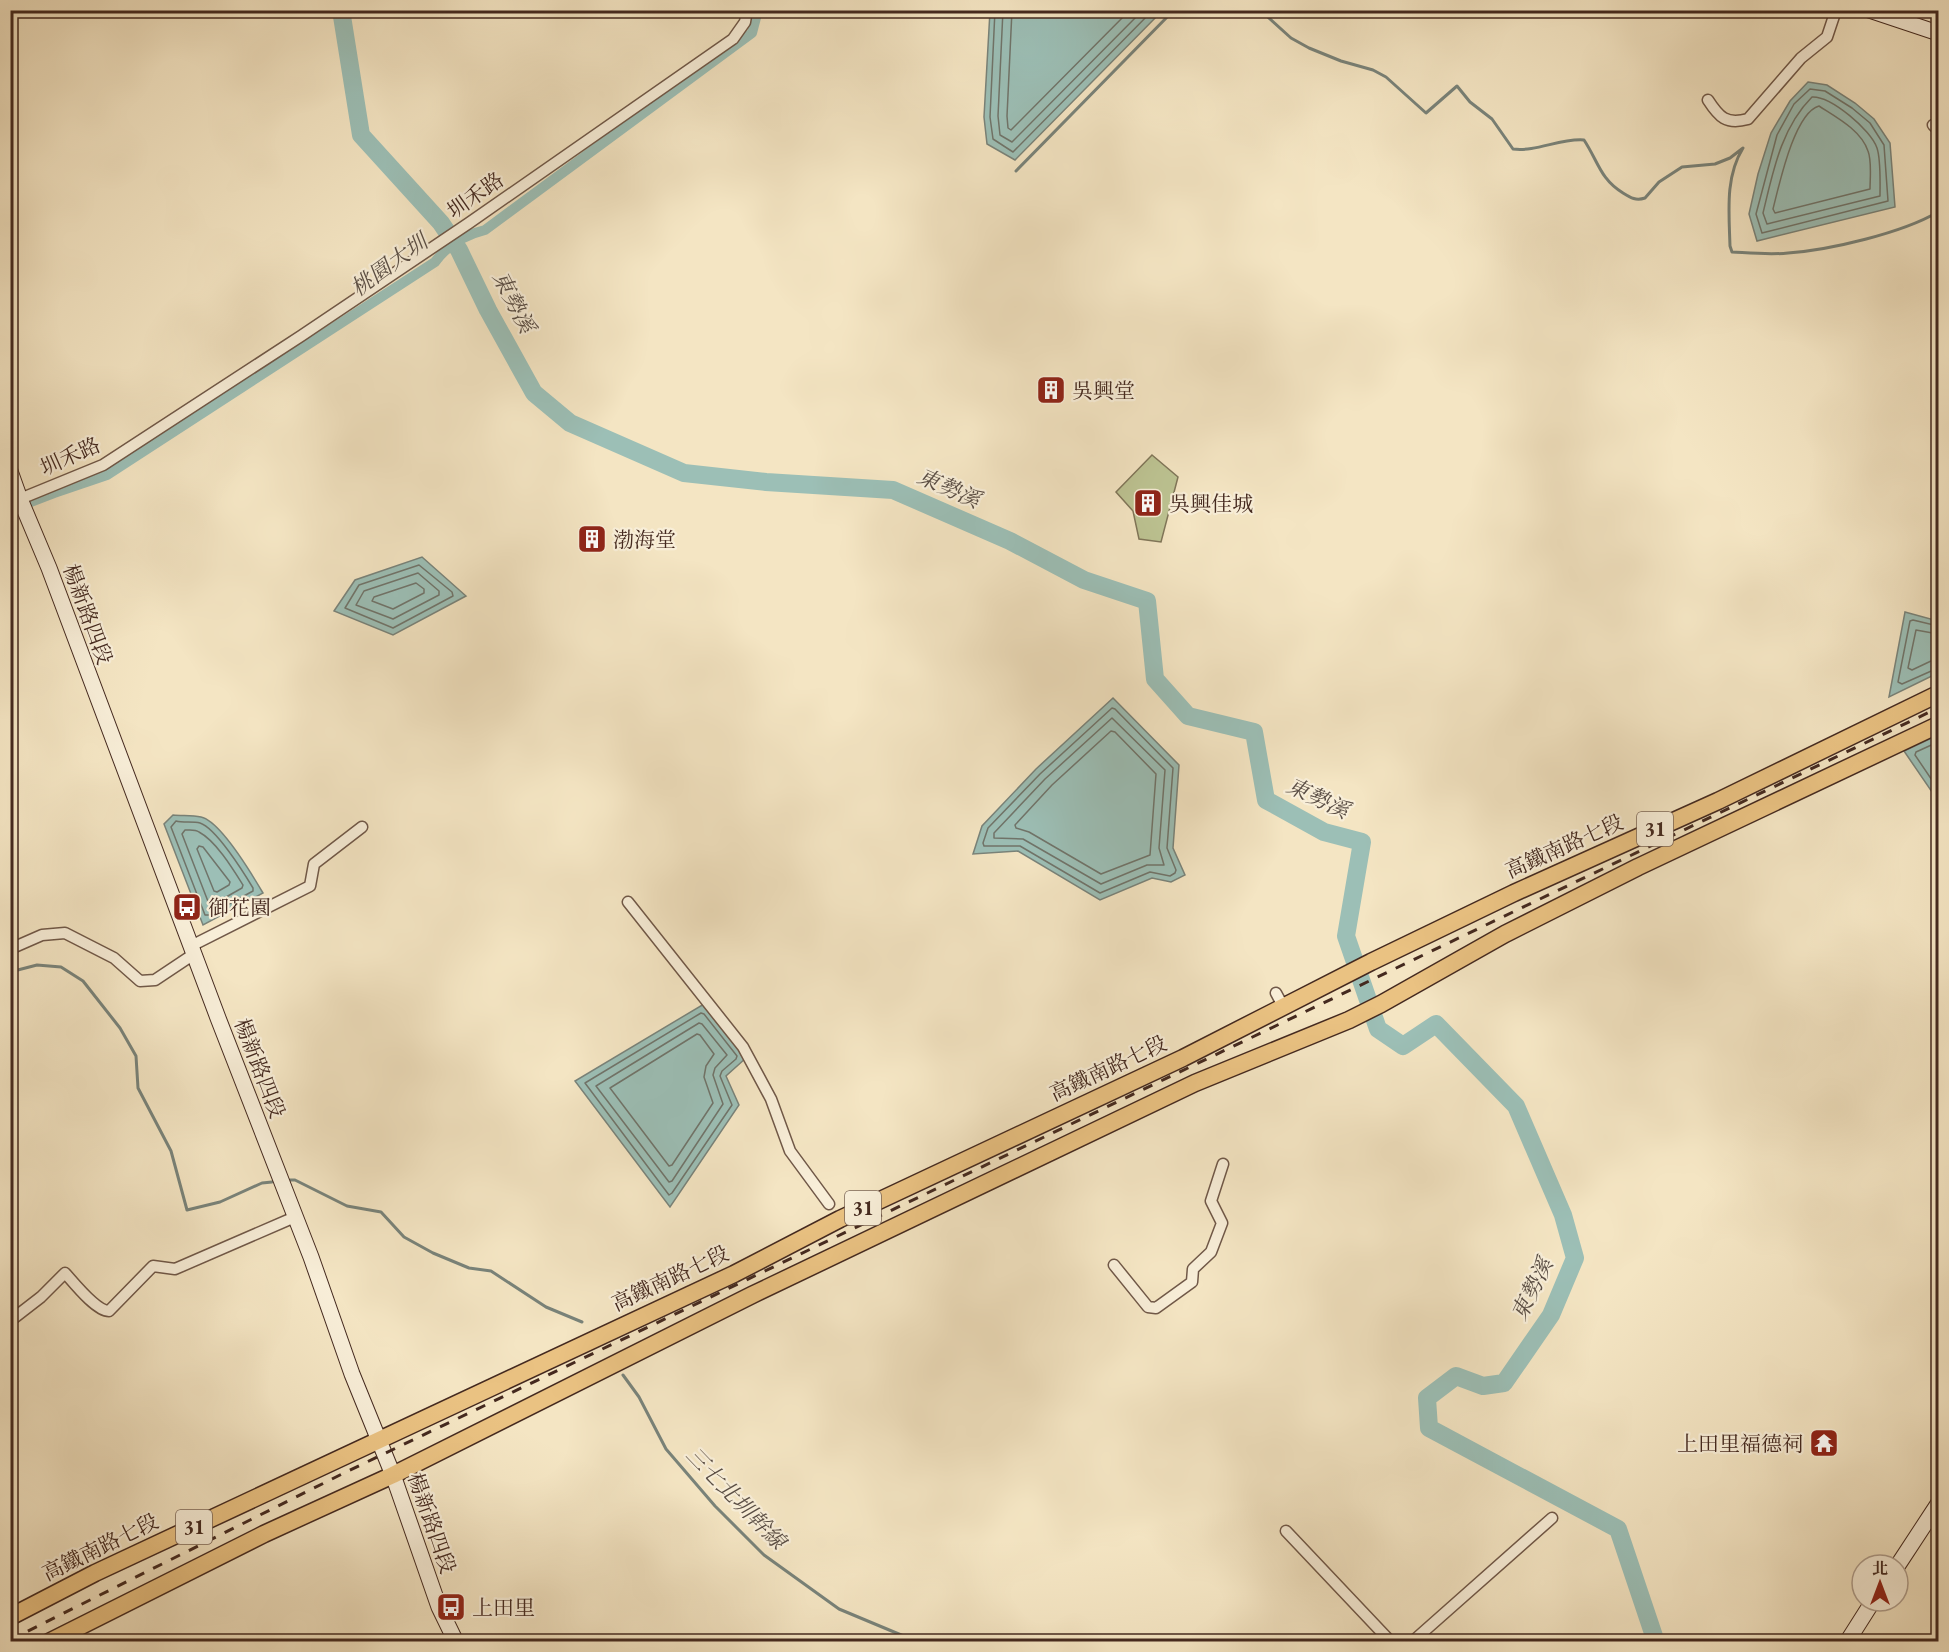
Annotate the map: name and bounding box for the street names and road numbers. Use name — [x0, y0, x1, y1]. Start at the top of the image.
street label: 圳禾路 — [441, 166, 509, 224]
street label: 圳禾路 — [36, 431, 104, 481]
street label: 楊新路四段 — [57, 560, 119, 668]
street label: 高鐵南路七段 — [1501, 808, 1627, 884]
road number: 31 — [1637, 812, 1673, 846]
street label: 楊新路四段 — [229, 1014, 291, 1122]
street label: 高鐵南路七段 — [1045, 1029, 1171, 1107]
road number: 31 — [845, 1191, 881, 1225]
street label: 高鐵南路七段 — [607, 1239, 733, 1317]
street label: 楊新路四段 — [402, 1469, 462, 1577]
street label: 高鐵南路七段 — [37, 1507, 163, 1587]
road number: 31 — [176, 1510, 212, 1544]

